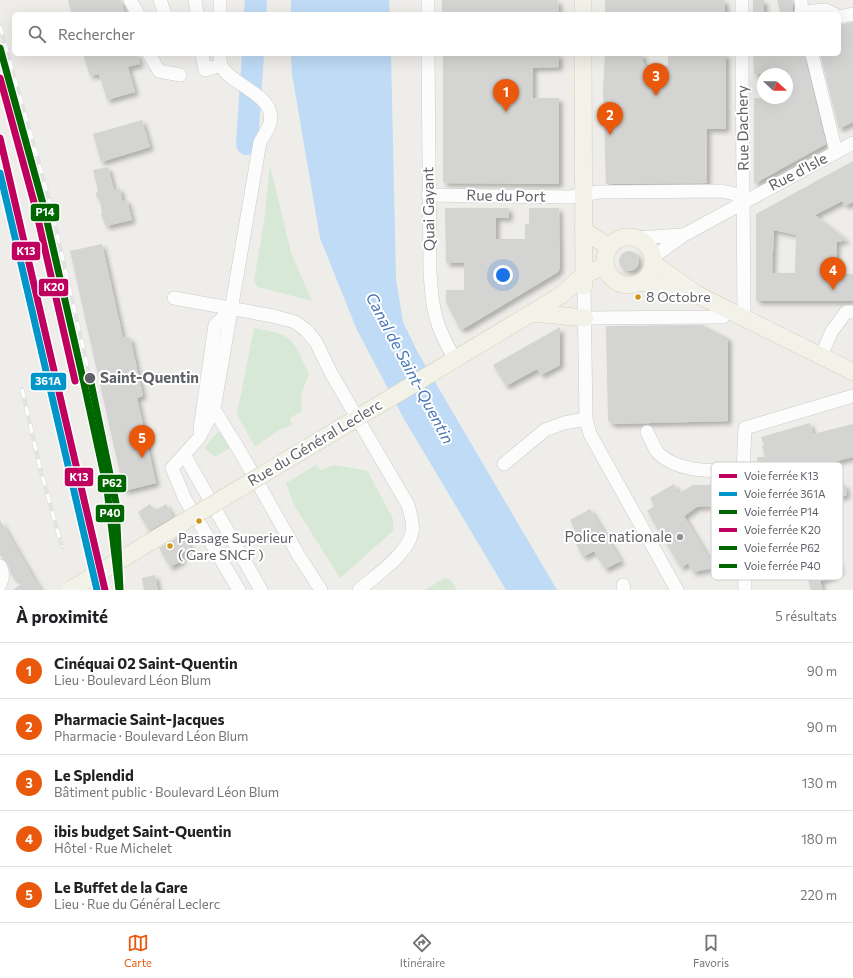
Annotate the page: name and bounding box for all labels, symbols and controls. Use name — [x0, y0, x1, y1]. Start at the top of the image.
search box — [12, 12, 841, 56]
icon: search — [26, 23, 48, 45]
text: Rechercher — [58, 25, 135, 43]
pin: 3 — [643, 63, 669, 96]
north arrow — [757, 68, 793, 104]
pin: 1 — [493, 79, 519, 112]
street label: Rue Dachery — [732, 85, 752, 171]
pin: 2 — [597, 102, 623, 135]
street label: Rue d'Isle — [765, 148, 830, 194]
street label: Quai Gayant — [418, 167, 438, 251]
street label: Rue du Port — [466, 185, 546, 205]
line badge: P14 — [30, 203, 60, 222]
text: P14 — [36, 205, 55, 218]
line badge: K13 — [11, 241, 41, 261]
text: K13 — [17, 244, 35, 257]
pin: 4 — [820, 257, 846, 290]
your location — [493, 265, 513, 285]
line badge: K20 — [38, 278, 69, 297]
text: K20 — [43, 280, 65, 293]
place label: 8 Octobre — [646, 288, 711, 305]
water label: Canal de Saint-Quentin — [362, 289, 458, 447]
marker: 8 Octobre — [633, 292, 643, 302]
place label: Saint-Quentin — [100, 368, 199, 386]
marker: Saint-Quentin — [83, 371, 97, 385]
line badge: 361A — [30, 372, 67, 391]
text: 361A — [35, 374, 61, 387]
street label: Rue du Général Leclerc — [244, 395, 385, 489]
pin: 5 — [129, 425, 155, 458]
legend — [711, 462, 843, 580]
line badge: K13 — [64, 467, 94, 487]
text: Voie ferrée K13 — [744, 469, 818, 482]
text: K13 — [70, 470, 88, 483]
line badge: P62 — [97, 474, 127, 493]
text: P62 — [102, 476, 122, 489]
text: Voie ferrée 361A — [744, 487, 826, 500]
line badge: P40 — [95, 504, 125, 523]
text: Voie ferrée P14 — [744, 505, 819, 518]
text: P40 — [99, 506, 121, 519]
unlabelled marker — [194, 516, 204, 526]
text: Voie ferrée K20 — [744, 523, 821, 536]
place label: Police nationale — [564, 527, 672, 545]
place label: Passage Superieur ( Gare SNCF ) — [178, 529, 294, 563]
marker: Police nationale — [675, 532, 685, 542]
marker: Passage Superieur ( Gare SNCF ) — [165, 541, 175, 551]
text: Voie ferrée P62 — [744, 541, 820, 554]
text: Voie ferrée P40 — [744, 559, 821, 572]
text: À proximité — [16, 606, 108, 627]
text: 5 résultats — [775, 608, 837, 624]
text: Cinéquai 02 Saint-Quentin — [54, 654, 238, 672]
text: 1 — [26, 663, 32, 679]
text: 90 m — [807, 663, 837, 679]
text: Lieu · Boulevard Léon Blum — [54, 672, 211, 688]
text: Pharmacie Saint-Jacques — [54, 710, 224, 728]
text: 2 — [25, 719, 33, 735]
text: 90 m — [807, 719, 837, 735]
text: Pharmacie · Boulevard Léon Blum — [54, 728, 248, 744]
text: Le Splendid — [54, 766, 134, 784]
text: 3 — [25, 775, 33, 791]
text: 130 m — [802, 775, 837, 791]
text: Bâtiment public · Boulevard Léon Blum — [54, 784, 279, 800]
text: ibis budget Saint-Quentin — [54, 822, 231, 840]
text: 4 — [25, 831, 33, 847]
text: 180 m — [801, 831, 837, 847]
text: Hôtel · Rue Michelet — [54, 840, 172, 856]
text: Le Buffet de la Gare — [54, 878, 188, 896]
text: 5 — [25, 887, 33, 903]
text: 220 m — [800, 887, 837, 903]
text: Lieu · Rue du Général Leclerc — [54, 896, 220, 912]
tab: Carte — [124, 932, 152, 969]
tab: Itinéraire — [400, 932, 445, 969]
tab: Favoris — [693, 932, 729, 969]

